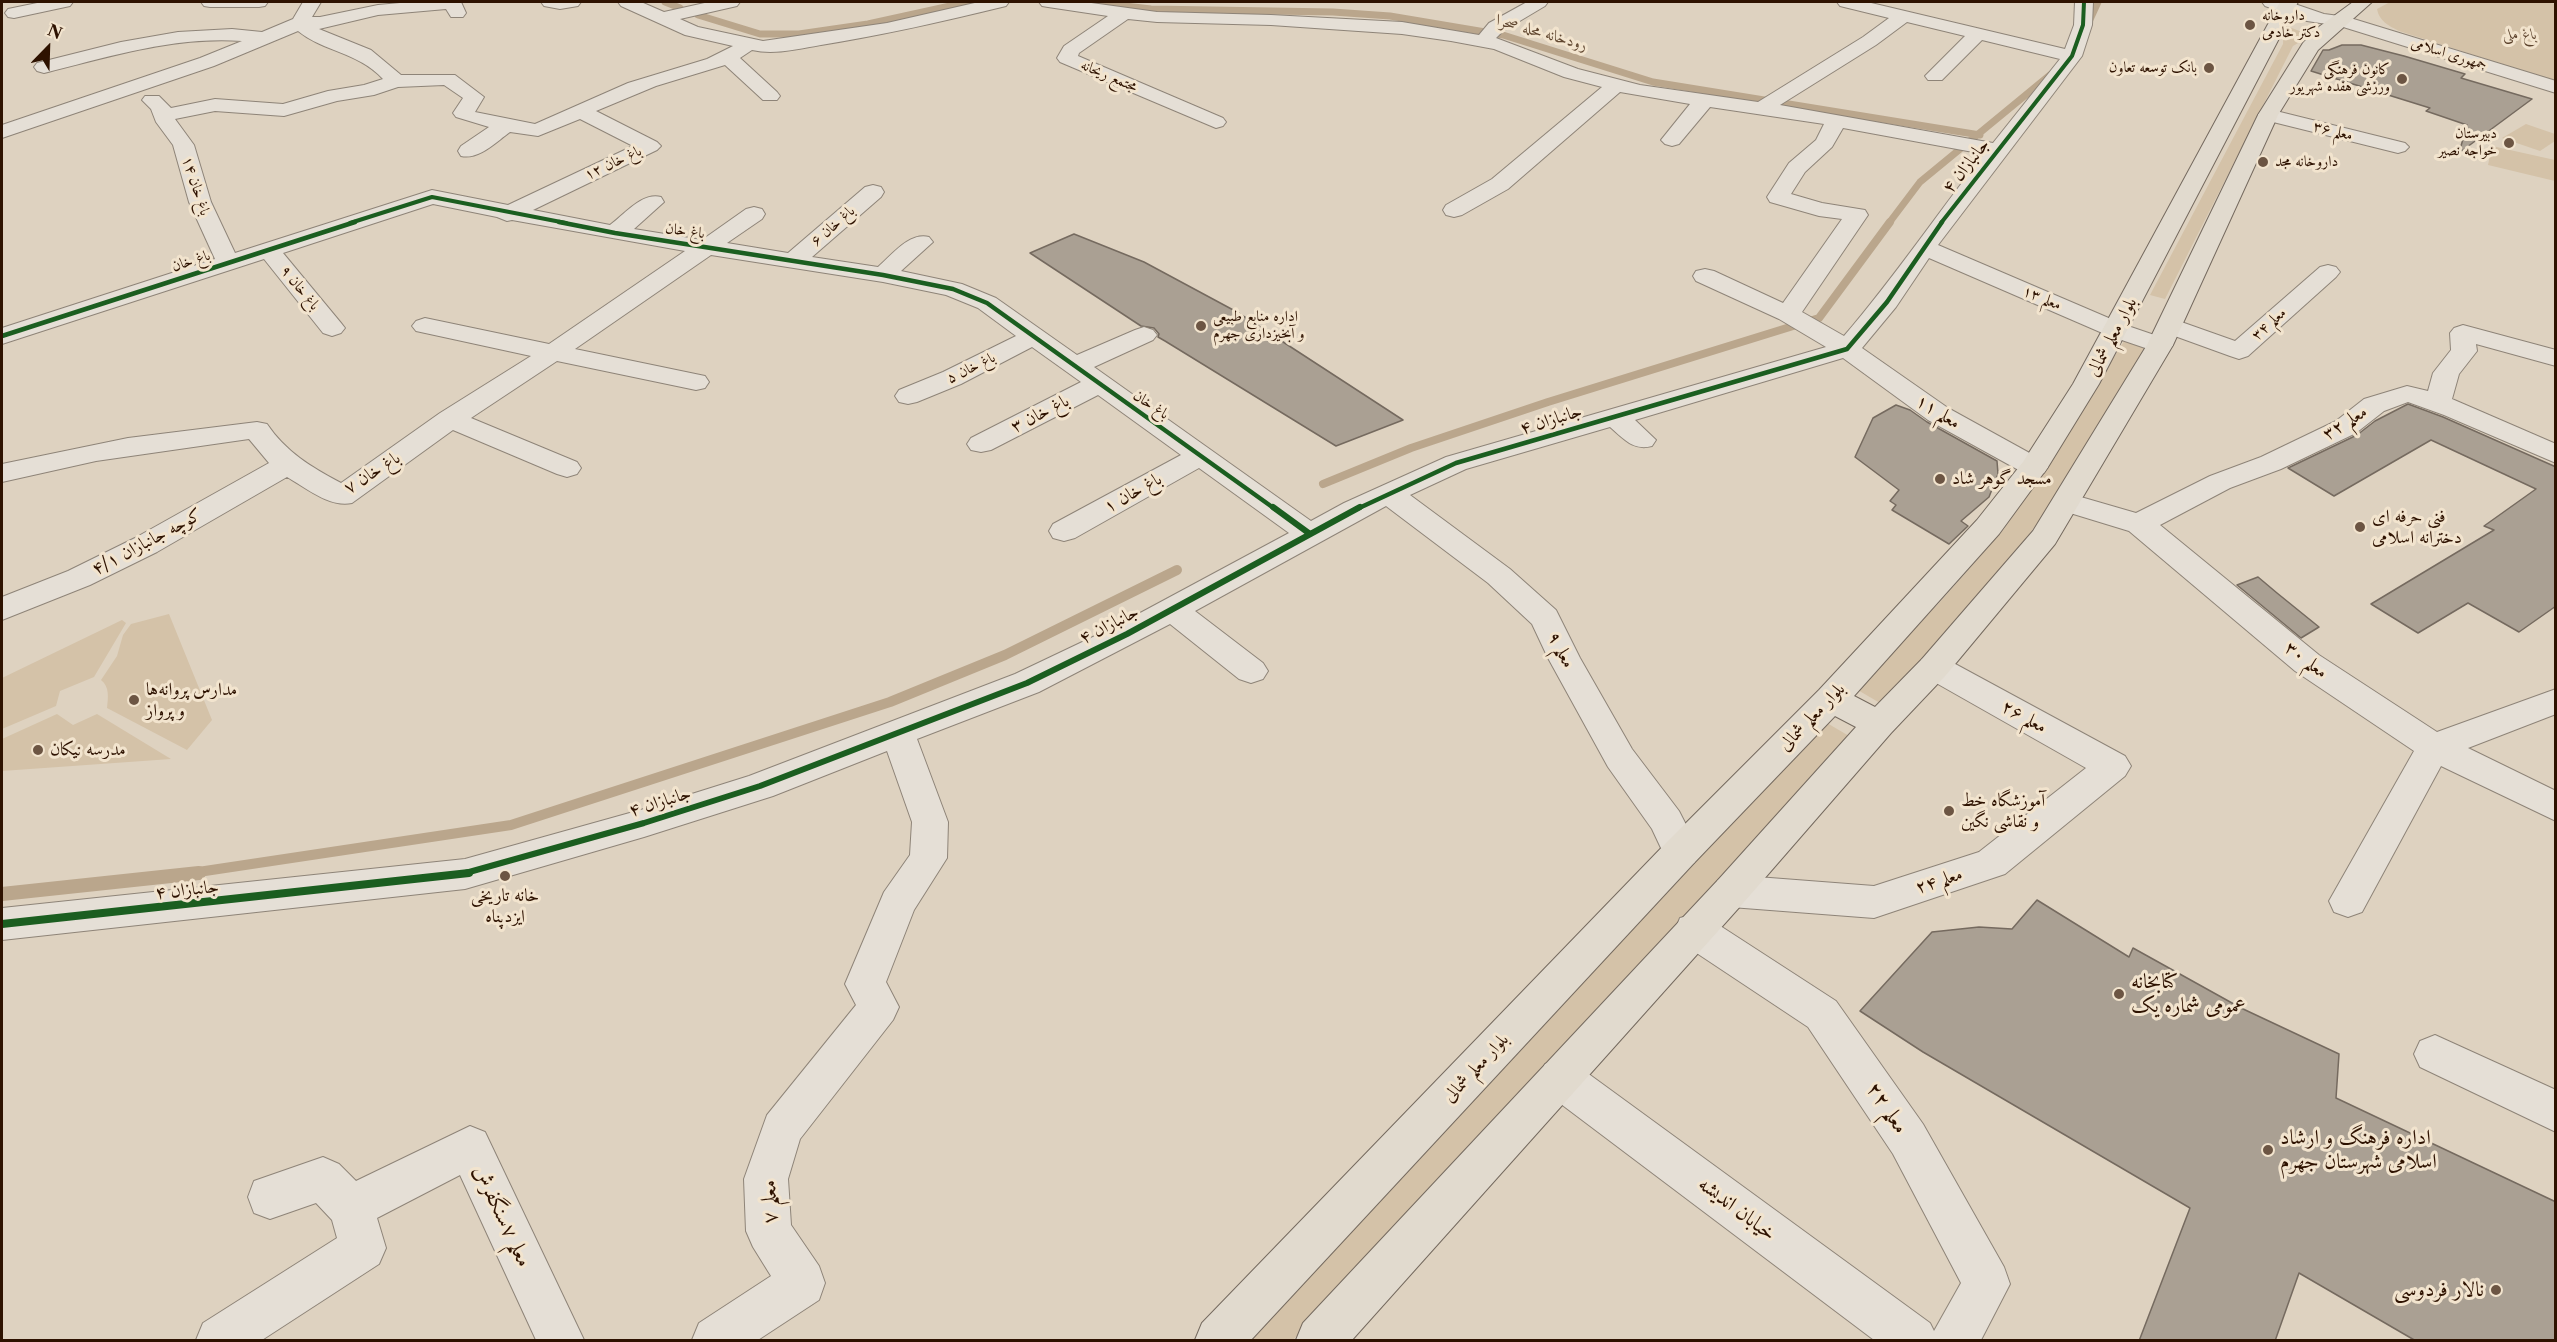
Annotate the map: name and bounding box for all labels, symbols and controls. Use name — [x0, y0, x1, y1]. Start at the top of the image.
place label: داروخانه دکتر خادمی — [2262, 7, 2320, 42]
water label: رودخانه محله صحرا — [1495, 11, 1589, 55]
north arrow — [18, 18, 78, 78]
marker: داروخانه دکتر خادمی — [2243, 18, 2257, 32]
text: N — [45, 20, 65, 43]
park label: باغ ملی — [2503, 26, 2537, 44]
street label: جمهوری اسلامی — [2409, 34, 2489, 74]
street label: مجتمع ریحانه — [1078, 56, 1140, 96]
place label: بانک توسعه تعاون — [2109, 59, 2197, 77]
marker: بانک توسعه تعاون — [2202, 61, 2216, 75]
place label: کانون فرهنگی ورزشی هفده شهریور — [2290, 61, 2390, 96]
marker: کانون فرهنگی ورزشی هفده شهریور — [2395, 72, 2409, 86]
street label: معلم ۳۶ — [2311, 117, 2355, 145]
place label: دبیرستان خواجه نصیر — [2438, 125, 2497, 160]
street label: جانبازان ۴ — [1938, 134, 1994, 198]
marker: دبیرستان خواجه نصیر — [2502, 136, 2516, 150]
street label: باغ خان ۱۲ — [582, 142, 644, 184]
place label: داروخانه مجد — [2275, 153, 2338, 171]
street label: باغ خان ۱۴ — [178, 154, 214, 218]
marker: داروخانه مجد — [2256, 155, 2270, 169]
street label: باغ خان ۶ — [807, 202, 859, 250]
street label: باغ خان — [664, 219, 706, 243]
street label: باغ خان — [169, 246, 213, 276]
street label: باغ خان ۹ — [277, 262, 323, 314]
street label: معلم ۱۳ — [2020, 282, 2064, 314]
street label: بلوار معلم شمالی — [2082, 294, 2142, 380]
street label: معلم ۳۴ — [2248, 304, 2290, 344]
place label: اداره منابع طبیعی و آبخیزداری جهرم — [1213, 308, 1305, 343]
marker: اداره منابع طبیعی و آبخیزداری جهرم — [1194, 319, 1208, 333]
street label: باغ خان ۵ — [944, 348, 998, 388]
street label: باغ خان — [1130, 386, 1172, 424]
street label: باغ خان ۳ — [1007, 390, 1073, 438]
street label: معلم ۱۱ — [1912, 390, 1964, 434]
street label: جانبازان ۴ — [1517, 400, 1585, 440]
street label: معلم ۳۲ — [2319, 401, 2371, 445]
street label: باغ خان ۷ — [340, 447, 404, 499]
street label: باغ خان ۱ — [1100, 468, 1166, 518]
place label: مسجد گوهر شاد — [1952, 468, 2052, 490]
marker: مسجد گوهر شاد — [1933, 472, 1947, 486]
street label: کوچه جانبازان ۴/۱ — [88, 504, 206, 580]
place label: فنی حرفه ای دخترانه اسلامی — [2372, 506, 2462, 548]
marker: فنی حرفه ای دخترانه اسلامی — [2353, 520, 2367, 534]
street label: جانبازان ۴ — [1076, 601, 1142, 649]
street label: معلم ۹ — [1543, 628, 1579, 672]
street label: معلم ۳۰ — [2280, 637, 2332, 683]
street label: بلوار معلم شمالی — [1774, 678, 1850, 756]
place label: مدارس پروانه‌ها و پرواز — [146, 679, 237, 722]
marker: مدارس پروانه‌ها و پرواز — [127, 693, 141, 707]
street label: معلم ۲۶ — [1998, 696, 2050, 738]
place label: مدرسه نیکان — [50, 739, 126, 761]
marker: مدرسه نیکان — [31, 743, 45, 757]
street label: جانبازان ۴ — [626, 782, 694, 822]
place label: آموزشگاه خط و نقاشی نگین — [1961, 790, 2045, 832]
marker: آموزشگاه خط و نقاشی نگین — [1942, 804, 1956, 818]
street label: معلم ۲۴ — [1913, 863, 1965, 899]
marker: خانه تاریخی ایزدپناه — [498, 869, 512, 883]
street label: جانبازان ۴ — [154, 876, 220, 904]
place label: خانه تاریخی ایزدپناه — [471, 885, 539, 928]
place label: کتابخانه عمومی شماره یک — [2131, 969, 2246, 1019]
marker: کتابخانه عمومی شماره یک — [2112, 987, 2126, 1001]
street label: بلوار معلم شمالی — [1439, 1029, 1513, 1107]
street label: معلم ۲۲ — [1861, 1078, 1913, 1138]
place label: اداره فرهنگ و ارشاد اسلامی شهرستان جهرم — [2280, 1125, 2437, 1175]
marker: اداره فرهنگ و ارشاد اسلامی شهرستان جهرم — [2261, 1143, 2275, 1157]
street label: معلم ۷سنگفرش — [467, 1161, 537, 1271]
street label: خیابان اندیشه — [1693, 1171, 1781, 1247]
street label: معلم ۷ — [757, 1180, 783, 1224]
place label: نالار فردوسی — [2394, 1277, 2484, 1303]
marker: نالار فردوسی — [2489, 1283, 2503, 1297]

